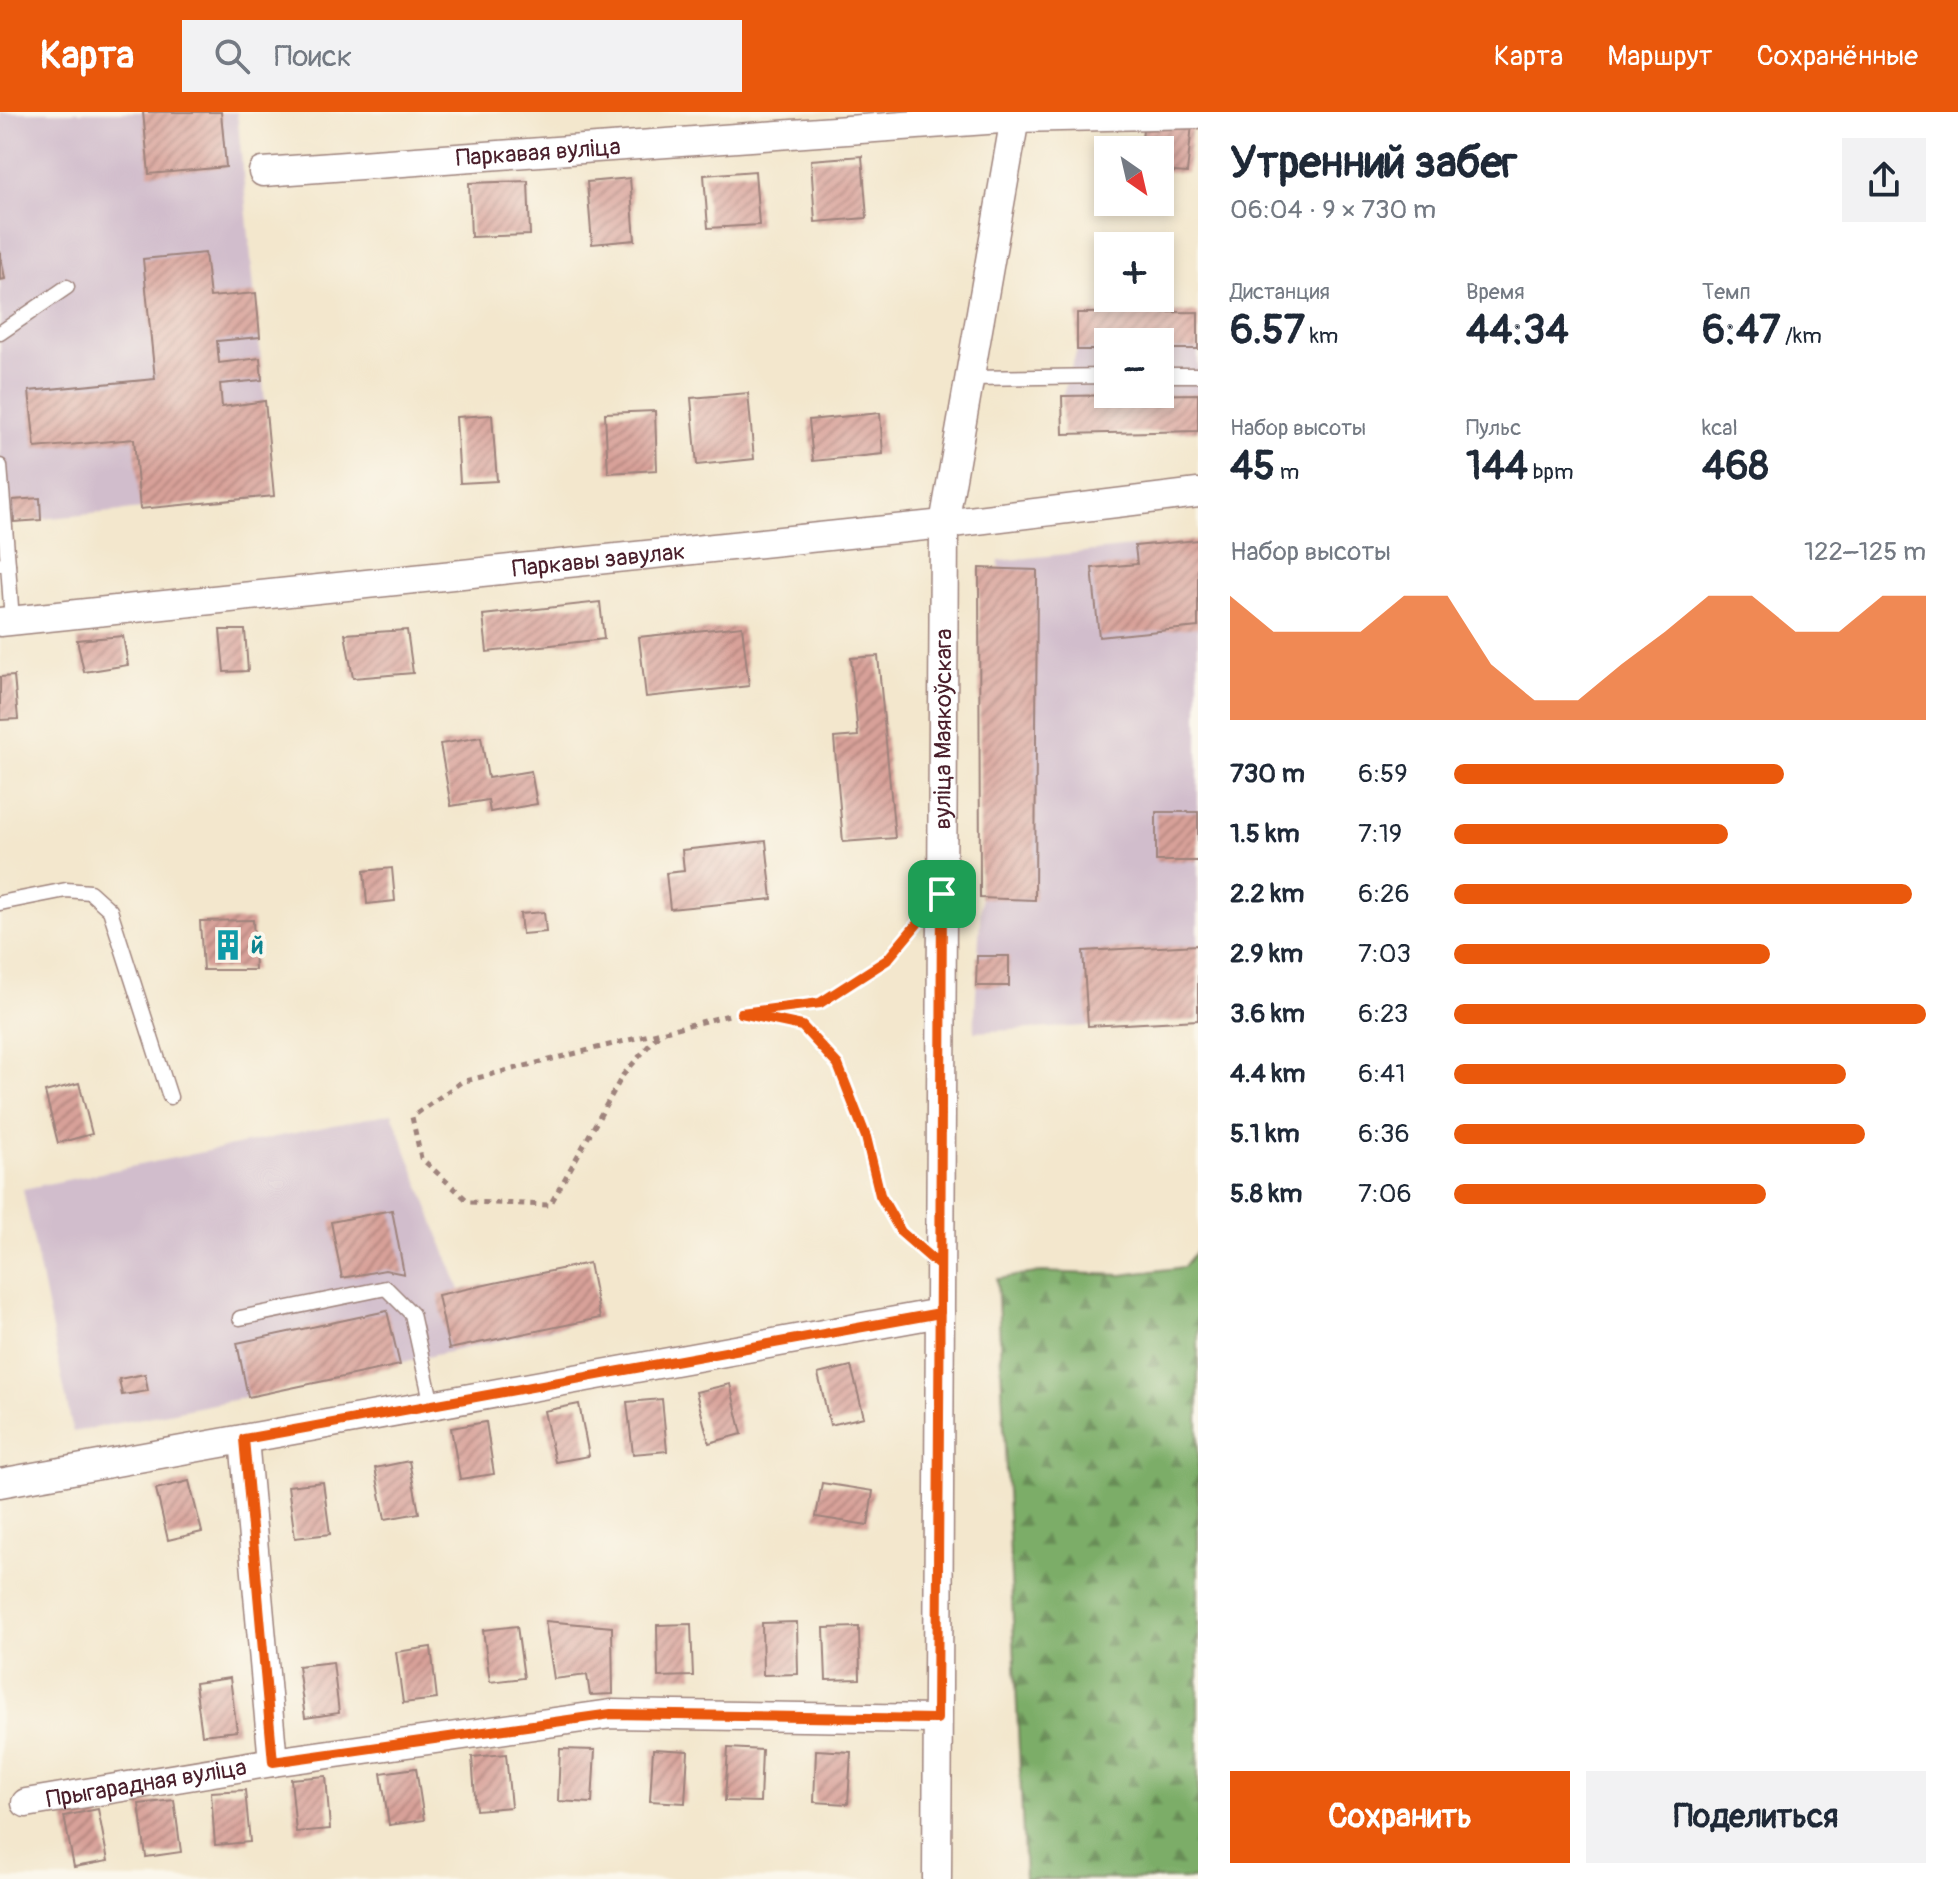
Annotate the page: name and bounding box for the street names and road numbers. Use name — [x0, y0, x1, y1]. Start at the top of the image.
street label: Паркавая вуліца — [455, 132, 622, 173]
street label: Паркавы завулак — [511, 536, 687, 583]
street label: вуліца Маякоўскага — [928, 628, 958, 830]
street label: Прыгарадная вуліца — [44, 1752, 249, 1814]

